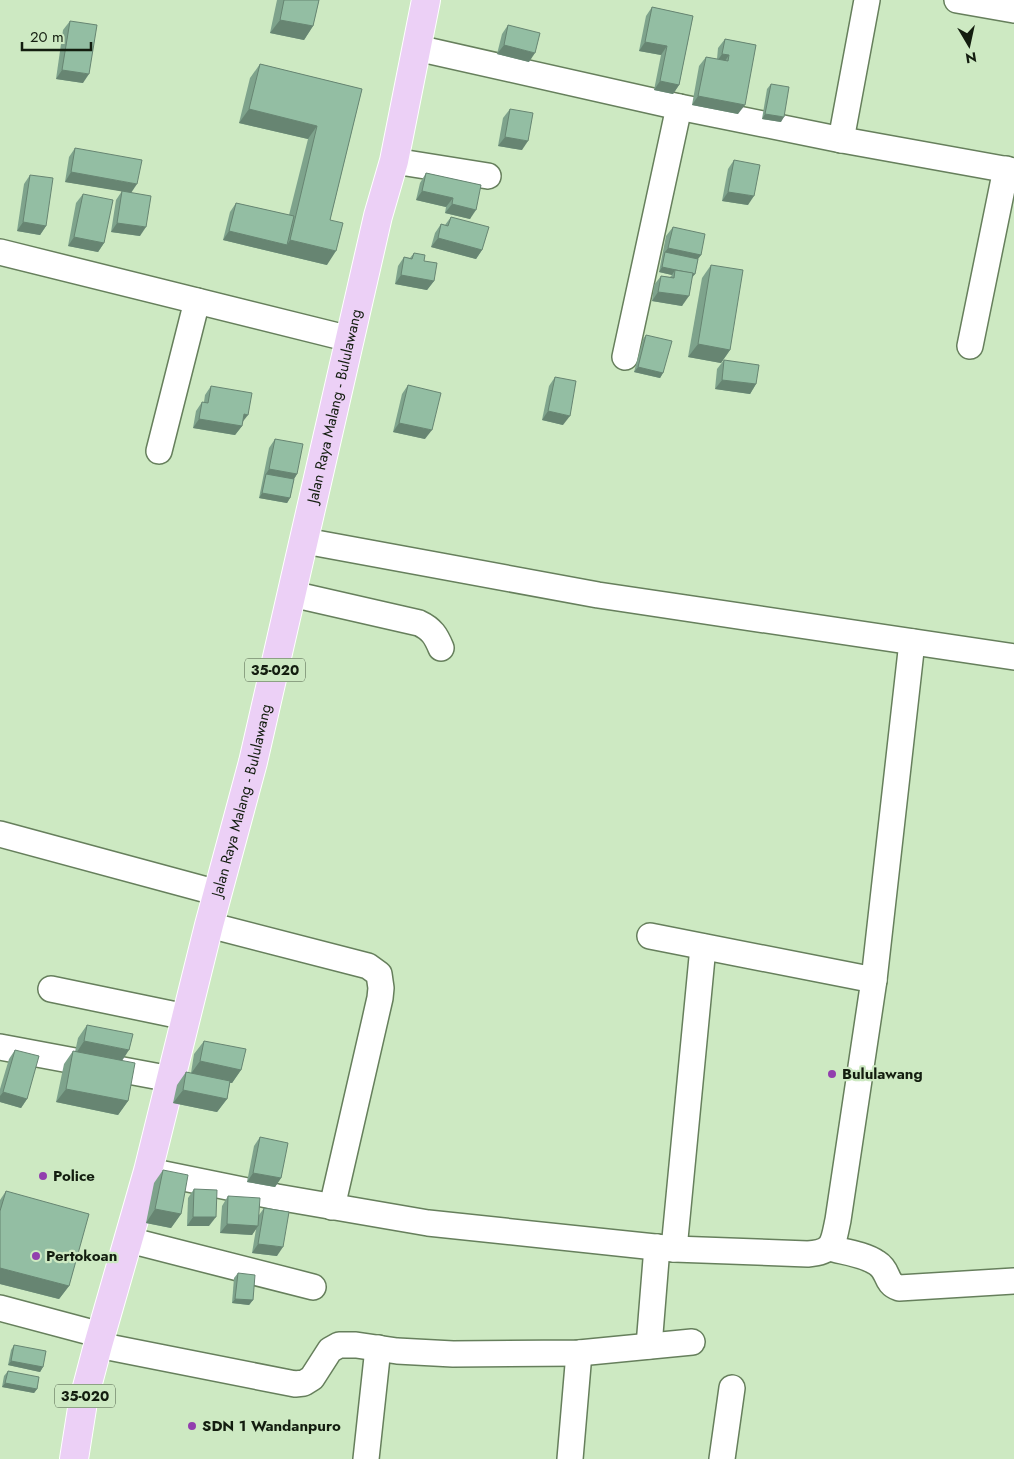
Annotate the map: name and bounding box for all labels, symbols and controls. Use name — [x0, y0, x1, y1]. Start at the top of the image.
scale bar — [22, 20, 91, 52]
north arrow — [944, 20, 994, 70]
text: 20 m — [30, 26, 64, 48]
text: N — [964, 47, 978, 69]
street label: Jalan Raya Malang - Bululawang — [301, 307, 367, 507]
road number: 35-020 — [245, 658, 305, 682]
street label: Jalan Raya Malang - Bululawang — [206, 702, 277, 901]
place label: Bululawang — [842, 1063, 923, 1085]
marker: Bululawang — [826, 1068, 838, 1080]
place label: Police — [53, 1165, 95, 1187]
marker: Police — [37, 1170, 49, 1182]
place label: Pertokoan — [46, 1245, 117, 1267]
marker: Pertokoan — [30, 1250, 42, 1262]
road number: 35-020 — [55, 1384, 115, 1408]
place label: SDN 1 Wandanpuro — [202, 1415, 341, 1437]
marker: SDN 1 Wandanpuro — [186, 1420, 198, 1432]

